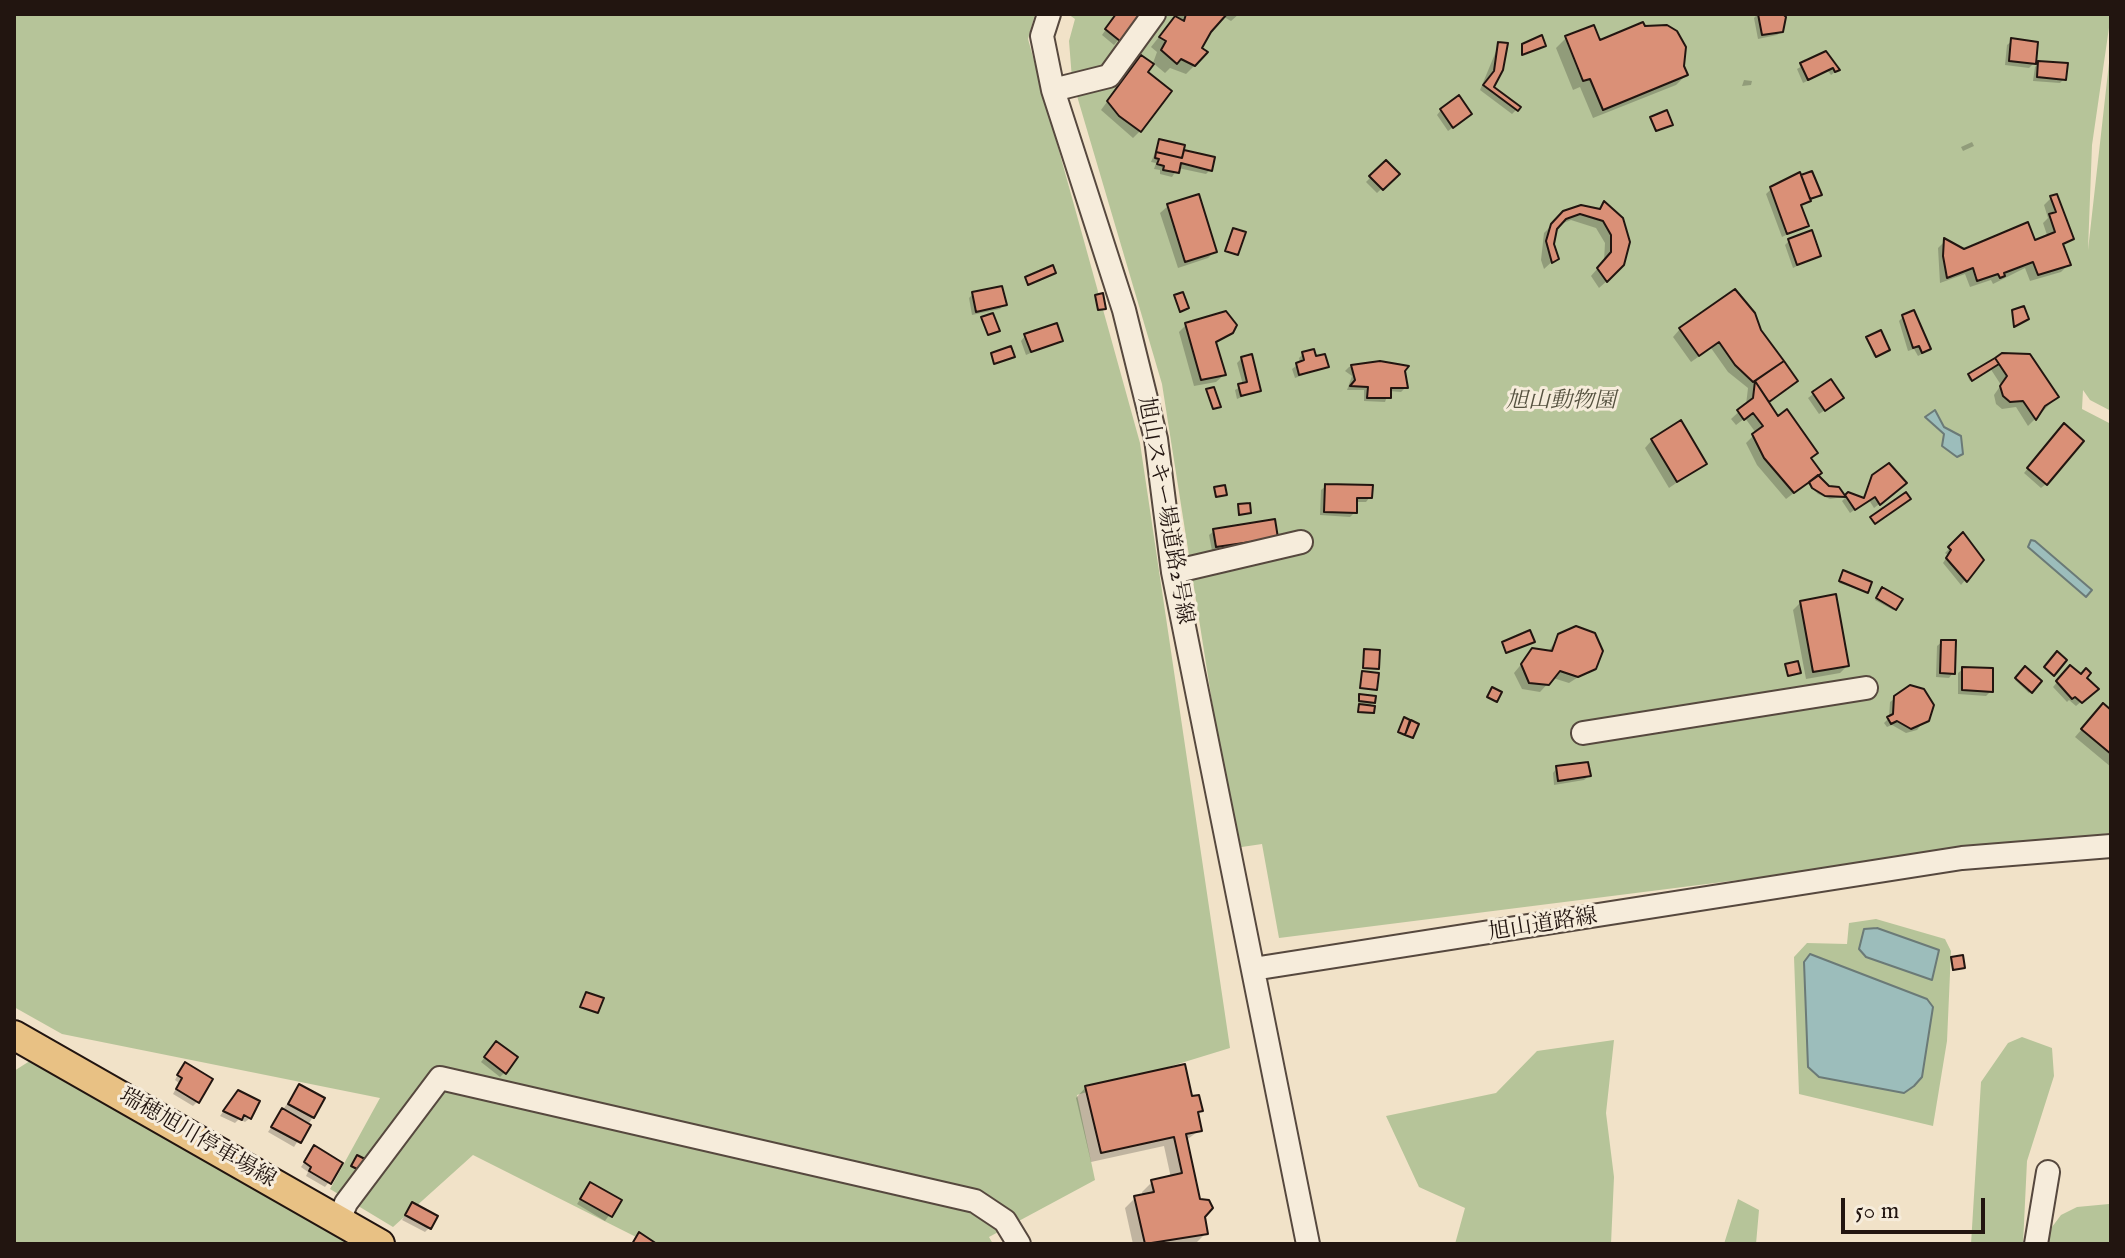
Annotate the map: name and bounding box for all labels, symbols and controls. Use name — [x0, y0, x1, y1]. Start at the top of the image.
park label: 旭山動物園 — [1506, 389, 1616, 415]
street label: 旭山スキー場道路2号線 — [1131, 395, 1197, 627]
street label: 旭山道路線 — [1487, 904, 1599, 948]
street label: 瑞穂旭川停車場線 — [114, 1084, 280, 1194]
scale bar — [1845, 1182, 1989, 1232]
text: 50 m — [1855, 1196, 1899, 1227]

